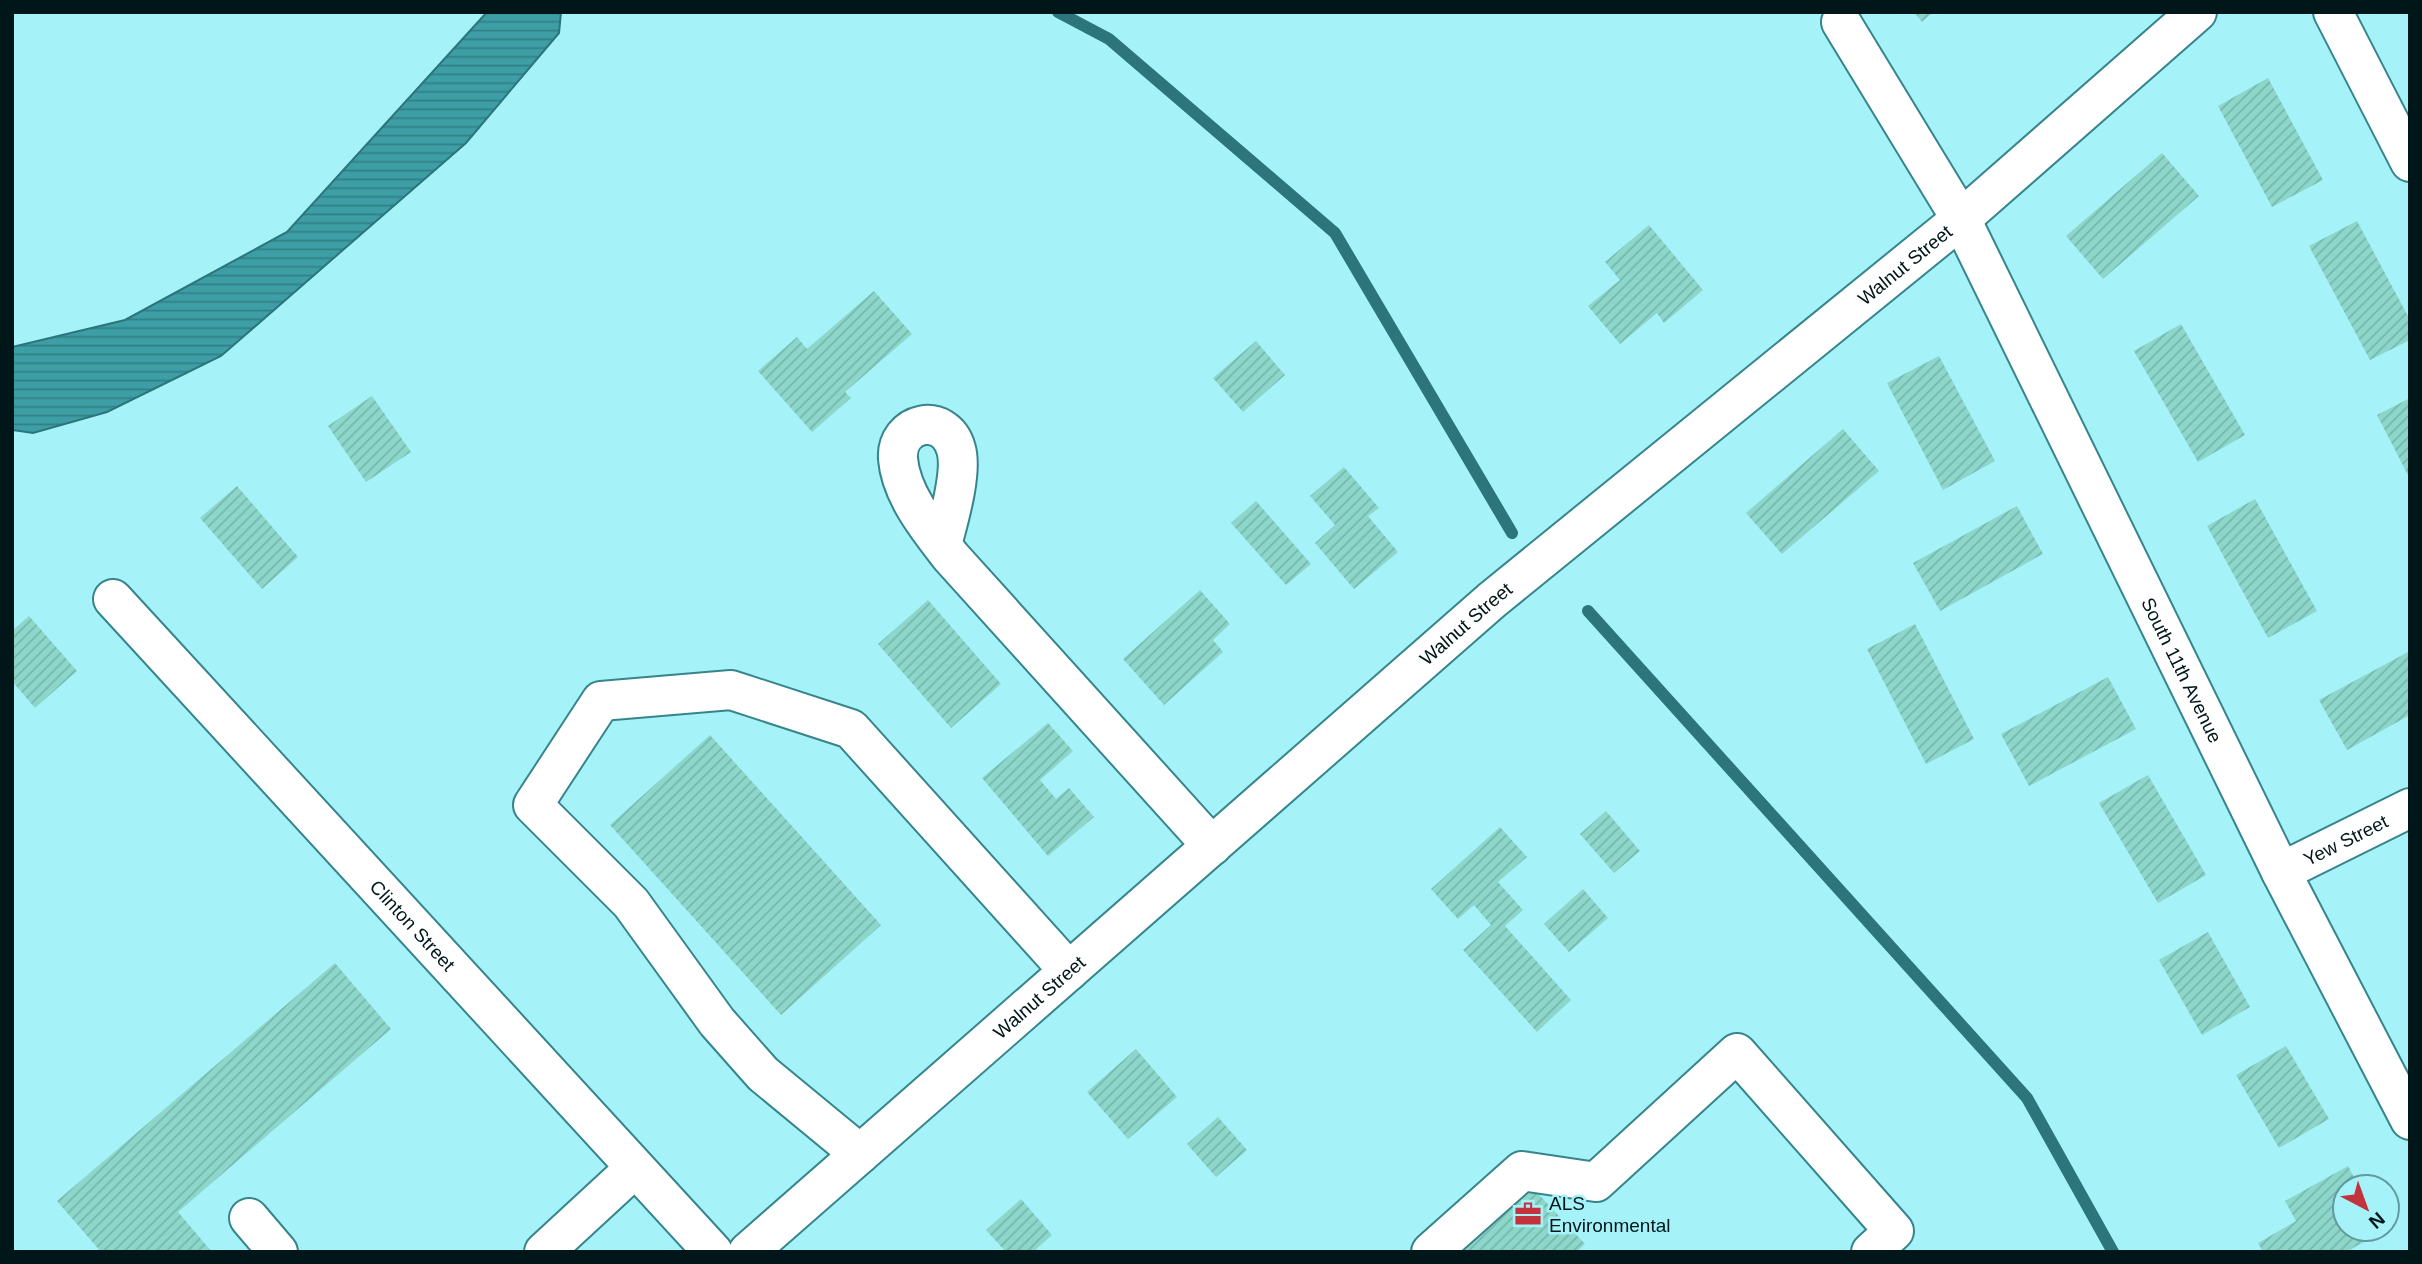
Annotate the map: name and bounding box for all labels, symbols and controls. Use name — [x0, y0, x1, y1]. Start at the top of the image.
street label: Walnut Street — [1854, 220, 1956, 309]
street label: Walnut Street — [1416, 578, 1516, 669]
street label: South 11th Avenue — [2138, 594, 2226, 746]
street label: Yew Street — [2300, 810, 2392, 870]
street label: Clinton Street — [366, 876, 460, 975]
street label: Walnut Street — [989, 951, 1090, 1043]
north arrow — [2331, 1173, 2401, 1243]
place label: ALS Environmental — [1549, 1193, 1670, 1236]
office icon: ALS Environmental — [1513, 1199, 1543, 1229]
text: N — [2365, 1208, 2389, 1233]

